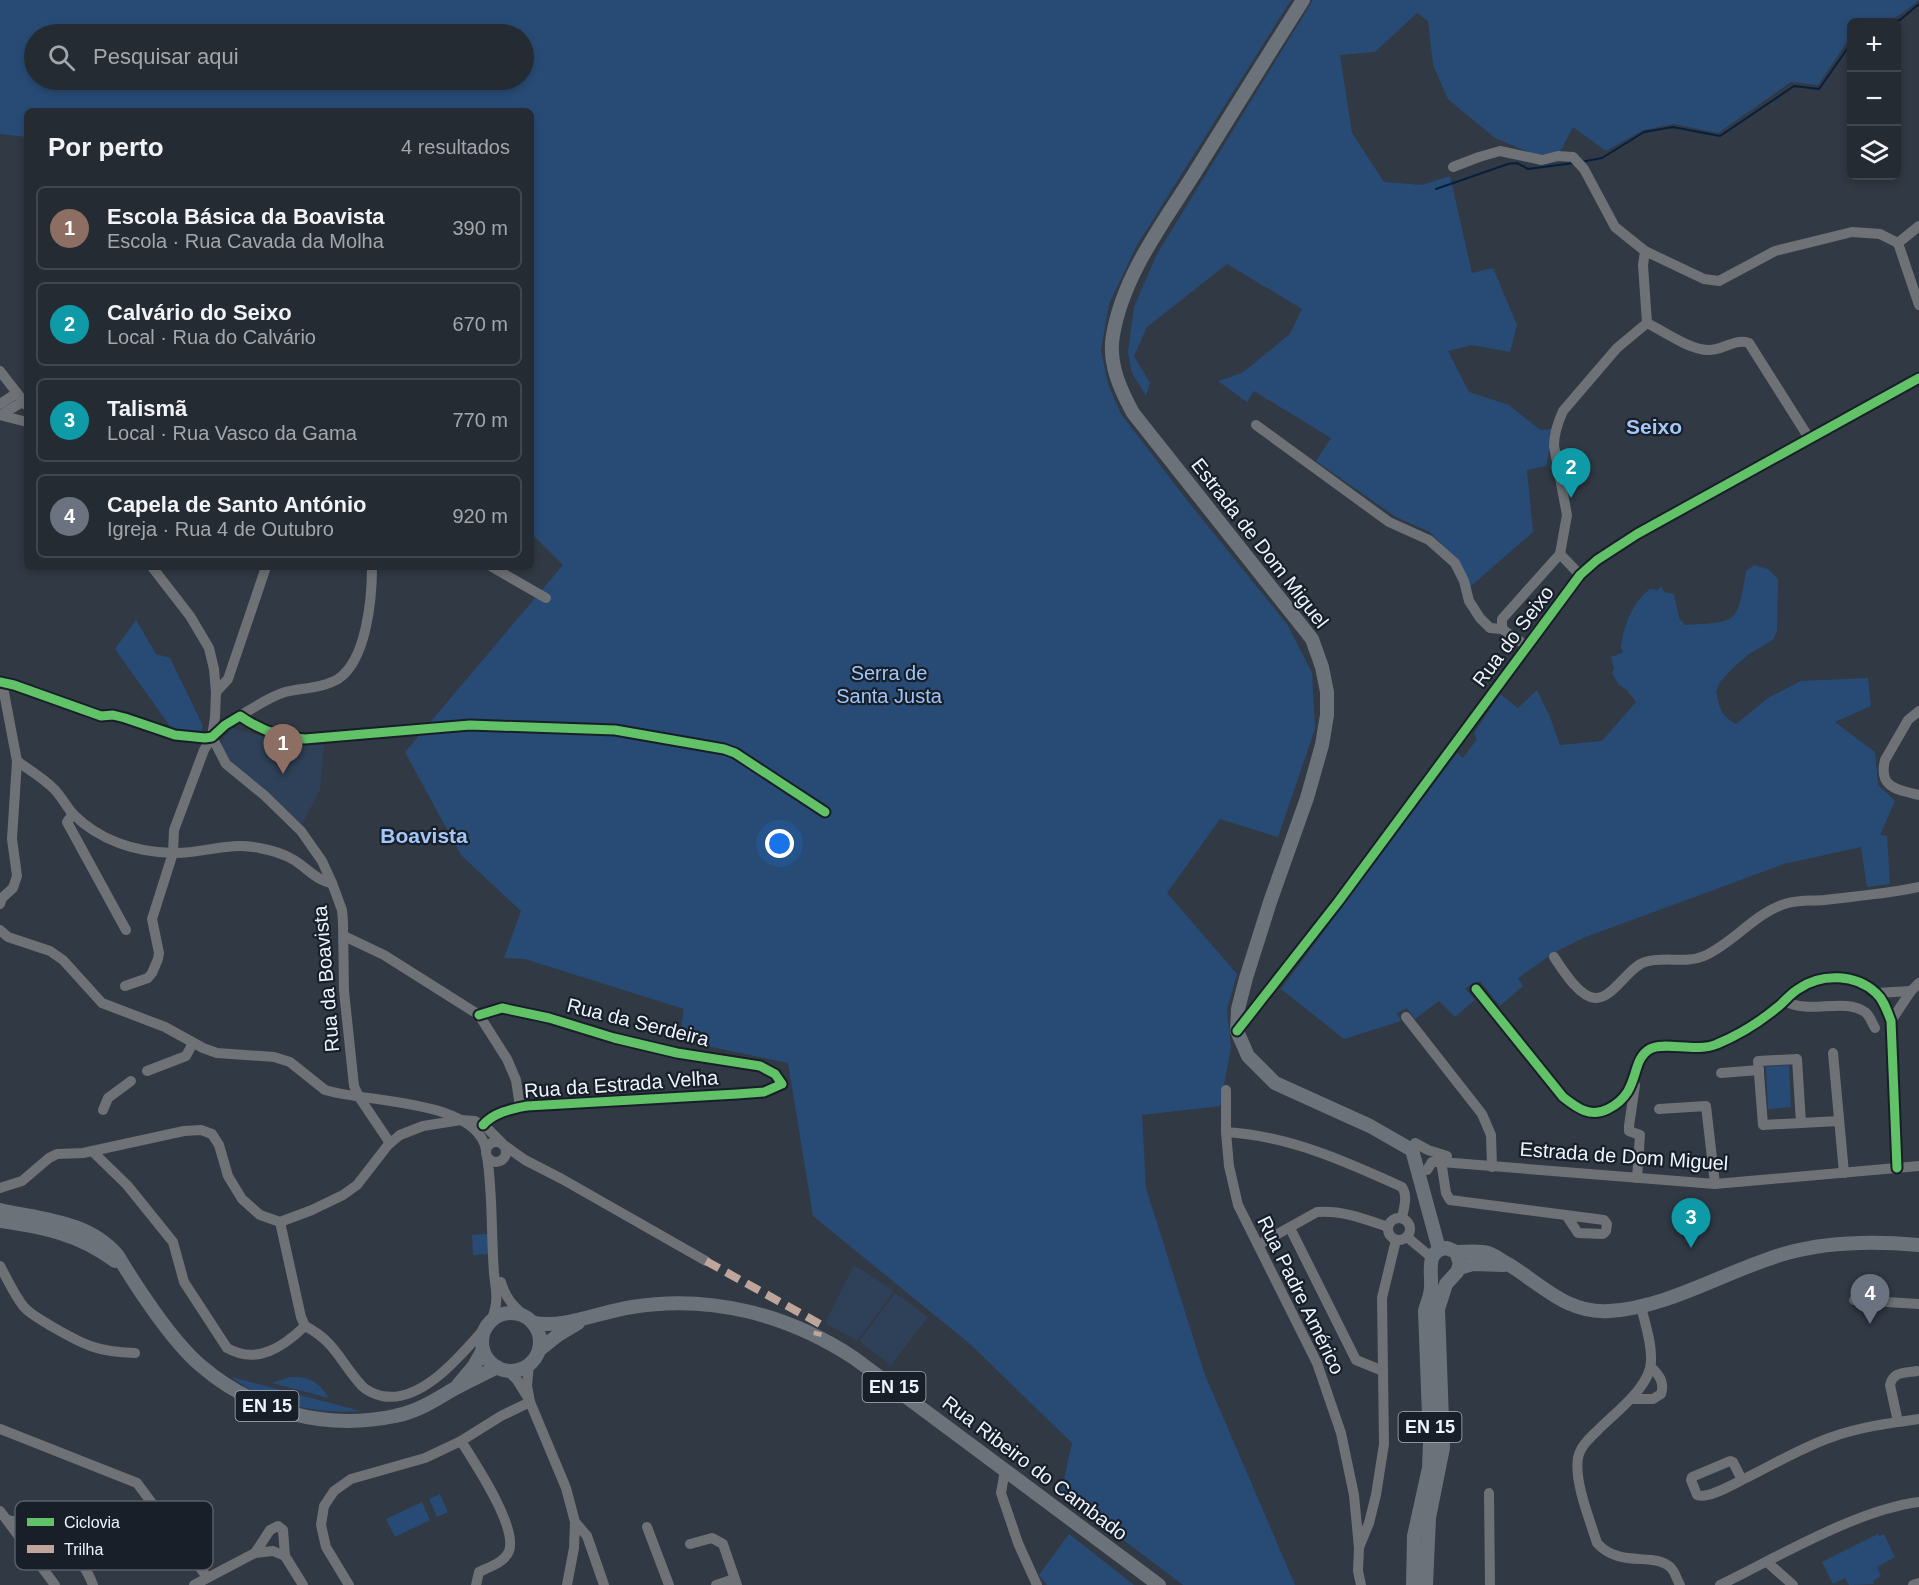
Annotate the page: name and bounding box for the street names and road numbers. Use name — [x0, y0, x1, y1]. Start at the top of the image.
street label: Estrada de Dom Miguel — [1187, 454, 1333, 632]
street label: Rua do Seixo — [1468, 581, 1558, 691]
street label: Rua da Boavista — [309, 904, 343, 1053]
street label: Rua da Serdeira — [565, 994, 712, 1051]
street label: Rua da Estrada Velha — [523, 1066, 720, 1102]
street label: Estrada de Dom Miguel — [1519, 1138, 1729, 1174]
street label: Rua Padre Américo — [1253, 1212, 1349, 1378]
road number: EN 15 — [862, 1372, 926, 1402]
road number: EN 15 — [236, 1391, 298, 1421]
street label: Rua Ribeiro do Cambado — [938, 1391, 1132, 1545]
road number: EN 15 — [1398, 1412, 1462, 1442]

